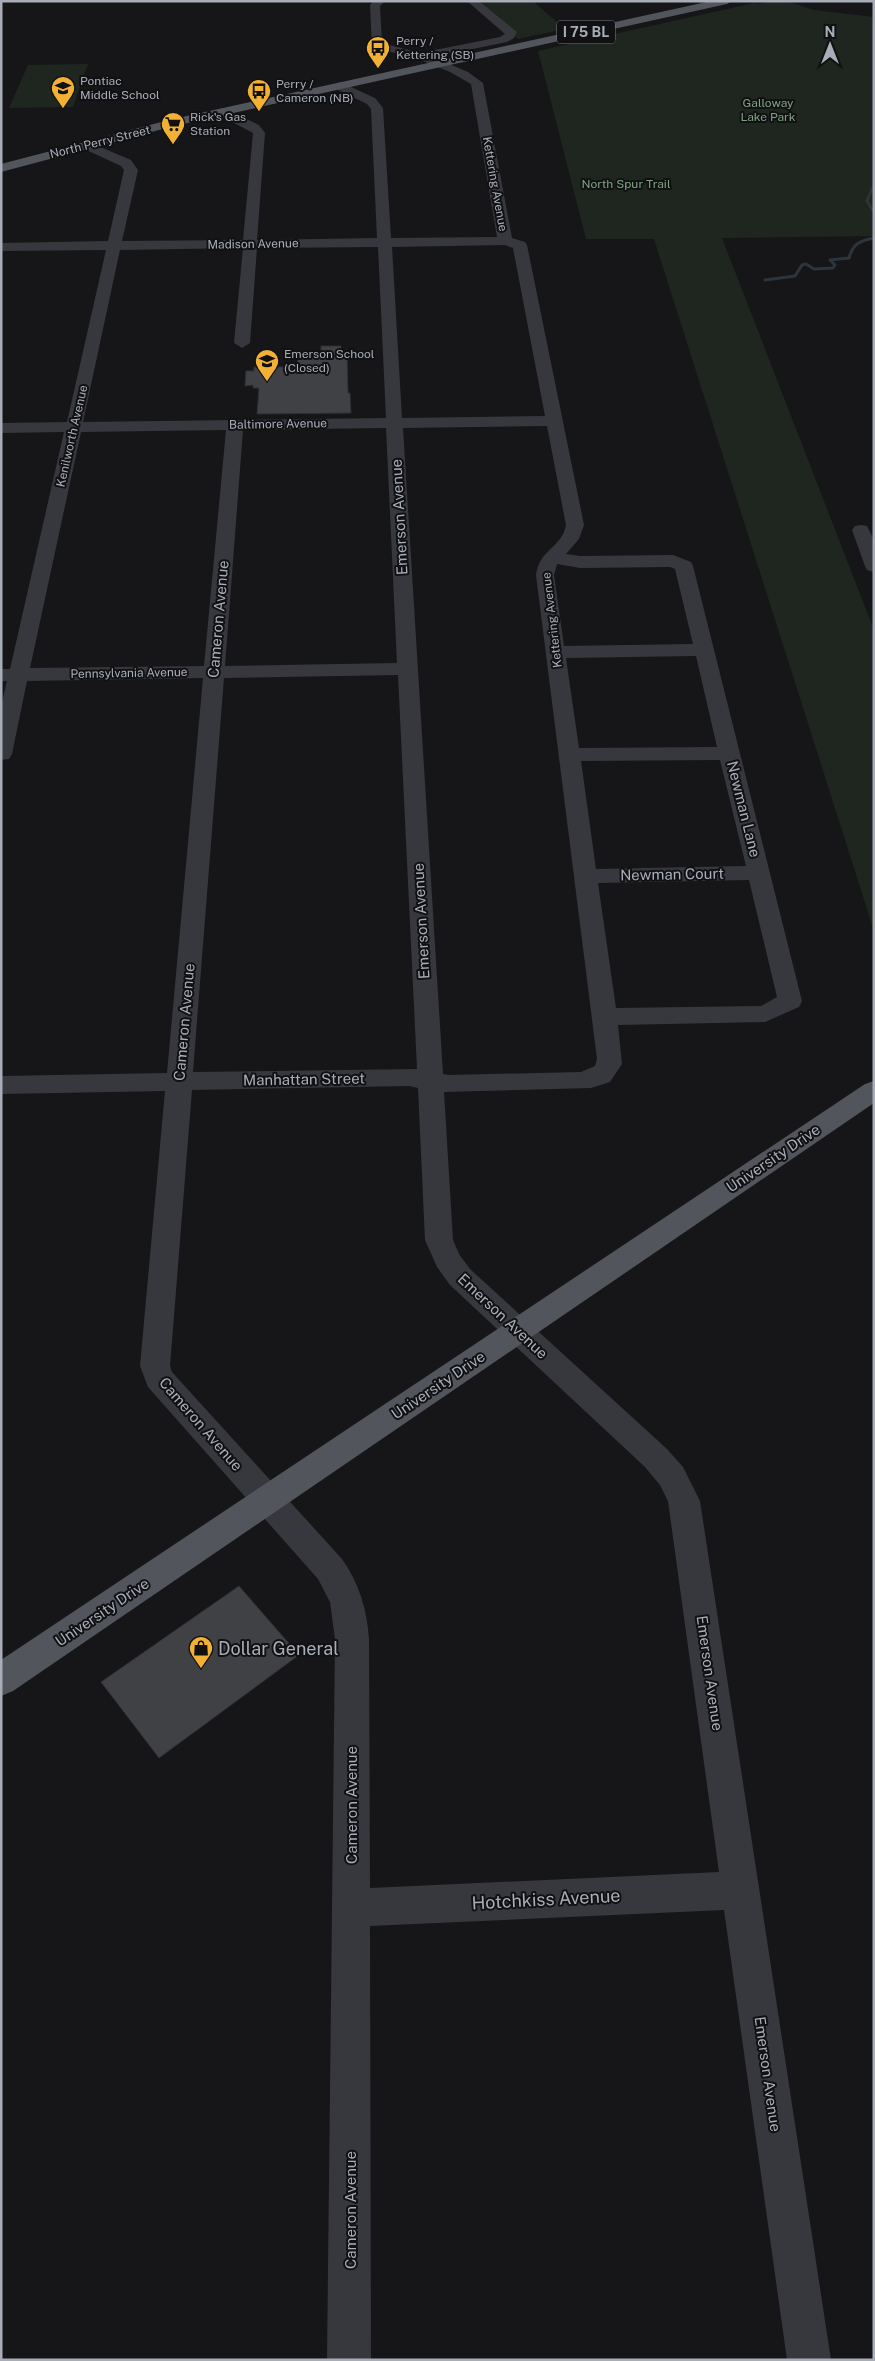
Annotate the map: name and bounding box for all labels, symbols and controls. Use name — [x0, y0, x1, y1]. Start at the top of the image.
north arrow — [805, 20, 855, 70]
road number: I 75 BL — [557, 21, 615, 44]
text: N — [825, 24, 835, 40]
place label: Perry / Kettering (SB) — [396, 34, 474, 62]
bus stop icon: Perry / Kettering (SB) — [365, 35, 391, 69]
place label: Pontiac Middle School — [80, 74, 160, 102]
school or university icon: Pontiac Middle School — [50, 75, 76, 109]
place label: Perry / Cameron (NB) — [276, 77, 354, 105]
bus stop icon: Perry / Cameron (NB) — [246, 78, 272, 112]
park label: Galloway Lake Park — [740, 96, 796, 124]
place label: Rick's Gas Station — [190, 110, 246, 138]
supermarket icon: Rick's Gas Station — [160, 111, 186, 145]
street label: North Perry Street — [48, 123, 152, 161]
street label: Kettering Avenue — [480, 136, 510, 233]
park label: North Spur Trail — [581, 177, 671, 191]
street label: Madison Avenue — [207, 236, 299, 252]
place label: Emerson School (Closed) — [284, 347, 375, 375]
school or university icon: Emerson School (Closed) — [254, 348, 280, 382]
street label: Kenilworth Avenue — [53, 383, 91, 488]
street label: Baltimore Avenue — [229, 416, 327, 432]
street label: Emerson Avenue — [387, 458, 411, 576]
street label: Cameron Avenue — [204, 559, 232, 679]
street label: Kettering Avenue — [539, 571, 565, 669]
street label: Pennsylvania Avenue — [70, 665, 188, 681]
street label: Newman Lane — [724, 759, 764, 859]
street label: Emerson Avenue — [409, 862, 433, 980]
street label: Newman Court — [620, 865, 724, 883]
street label: Cameron Avenue — [170, 962, 198, 1082]
street label: Manhattan Street — [243, 1069, 365, 1089]
street label: University Drive — [723, 1120, 823, 1196]
street label: Emerson Avenue — [455, 1270, 551, 1362]
street label: University Drive — [388, 1347, 488, 1423]
street label: Cameron Avenue — [156, 1374, 246, 1474]
street label: University Drive — [52, 1574, 152, 1650]
street label: Emerson Avenue — [693, 1614, 727, 1732]
shop icon: Dollar General — [188, 1635, 214, 1669]
place label: Dollar General — [218, 1638, 339, 1659]
street label: Cameron Avenue — [343, 1746, 360, 1864]
street label: Hotchkiss Avenue — [471, 1885, 621, 1913]
street label: Emerson Avenue — [751, 2015, 785, 2133]
street label: Cameron Avenue — [342, 2151, 359, 2269]

